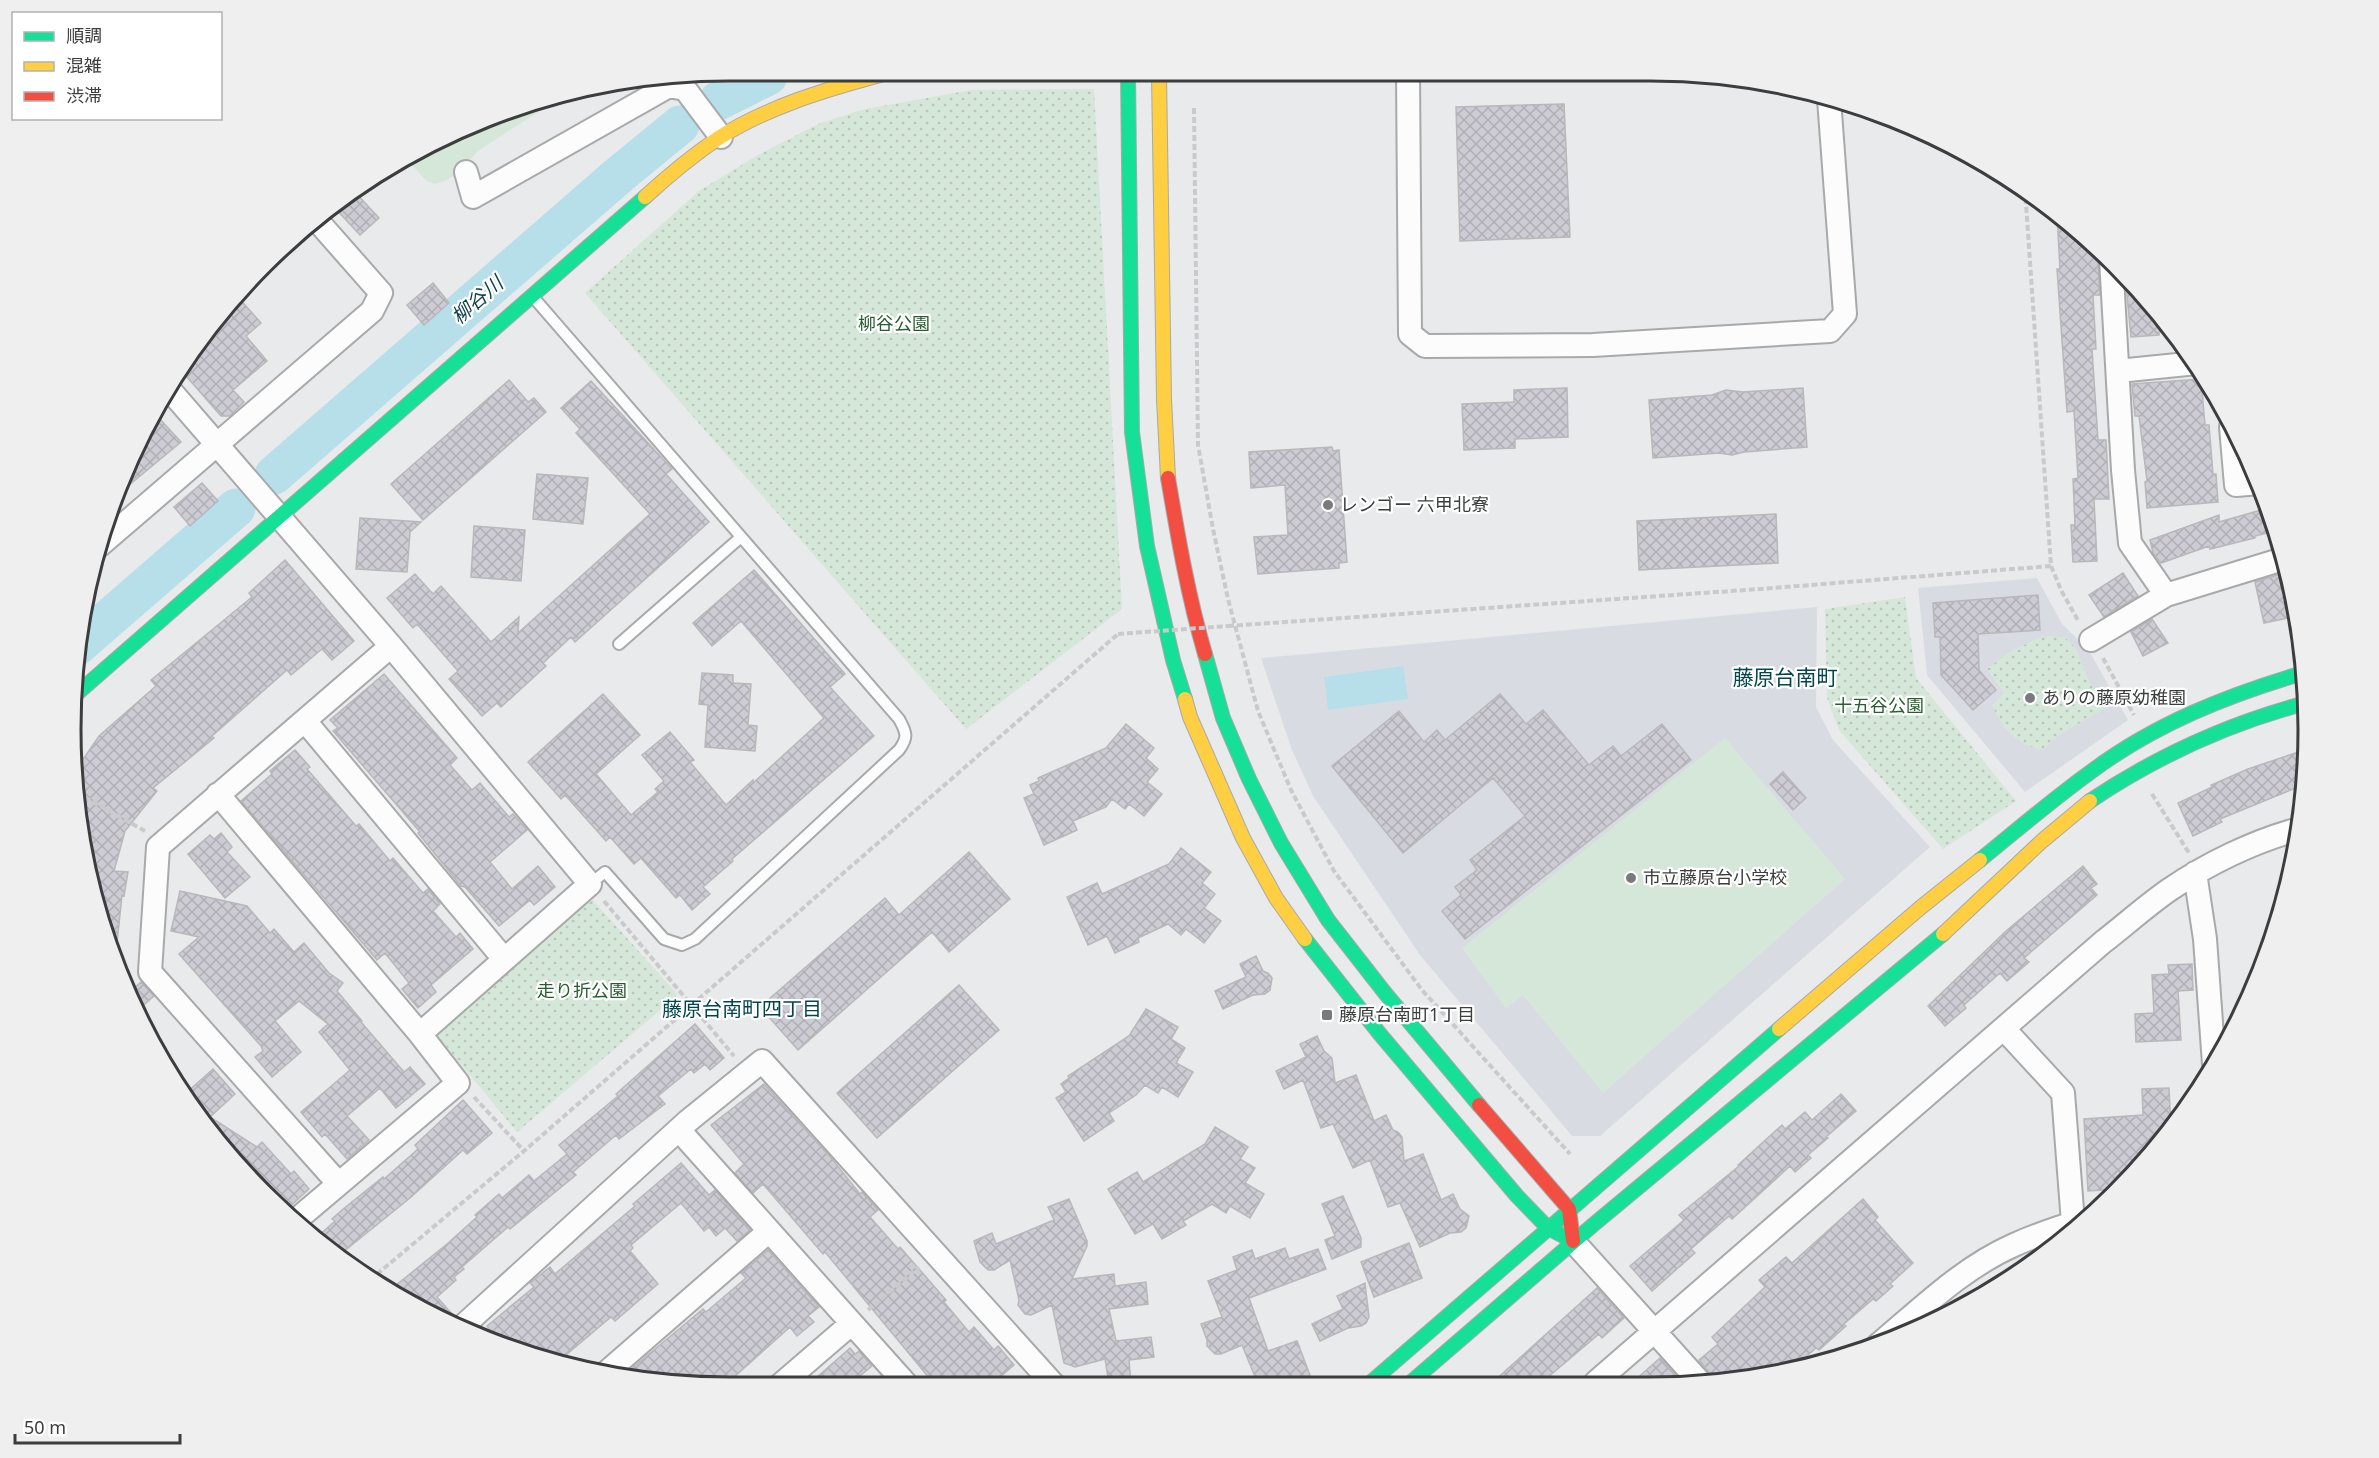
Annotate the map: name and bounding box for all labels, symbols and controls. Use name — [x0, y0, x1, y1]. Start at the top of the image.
legend — [12, 12, 222, 120]
text: 順調 — [66, 23, 102, 47]
text: 混雑 — [66, 53, 102, 77]
text: 渋滞 — [66, 83, 102, 107]
water label: 柳谷川 — [445, 268, 510, 329]
park label: 柳谷公園 — [858, 311, 930, 335]
place label: レンゴー 六甲北寮 — [1340, 492, 1489, 516]
marker: レンゴー 六甲北寮 — [1321, 498, 1335, 512]
district label: 藤原台南町 — [1733, 663, 1838, 691]
place label: ありの藤原幼稚園 — [2042, 685, 2186, 709]
marker: ありの藤原幼稚園 — [2023, 691, 2037, 705]
park label: 十五谷公園 — [1834, 693, 1924, 717]
place label: 市立藤原台小学校 — [1643, 865, 1787, 889]
marker: 市立藤原台小学校 — [1624, 871, 1638, 885]
park label: 走り折公園 — [537, 978, 627, 1002]
district label: 藤原台南町四丁目 — [662, 995, 822, 1022]
place label: 藤原台南町1丁目 — [1339, 1002, 1475, 1026]
marker: 藤原台南町1丁目 — [1320, 1008, 1334, 1022]
scale bar — [15, 1407, 180, 1445]
text: 50 m — [24, 1415, 66, 1439]

